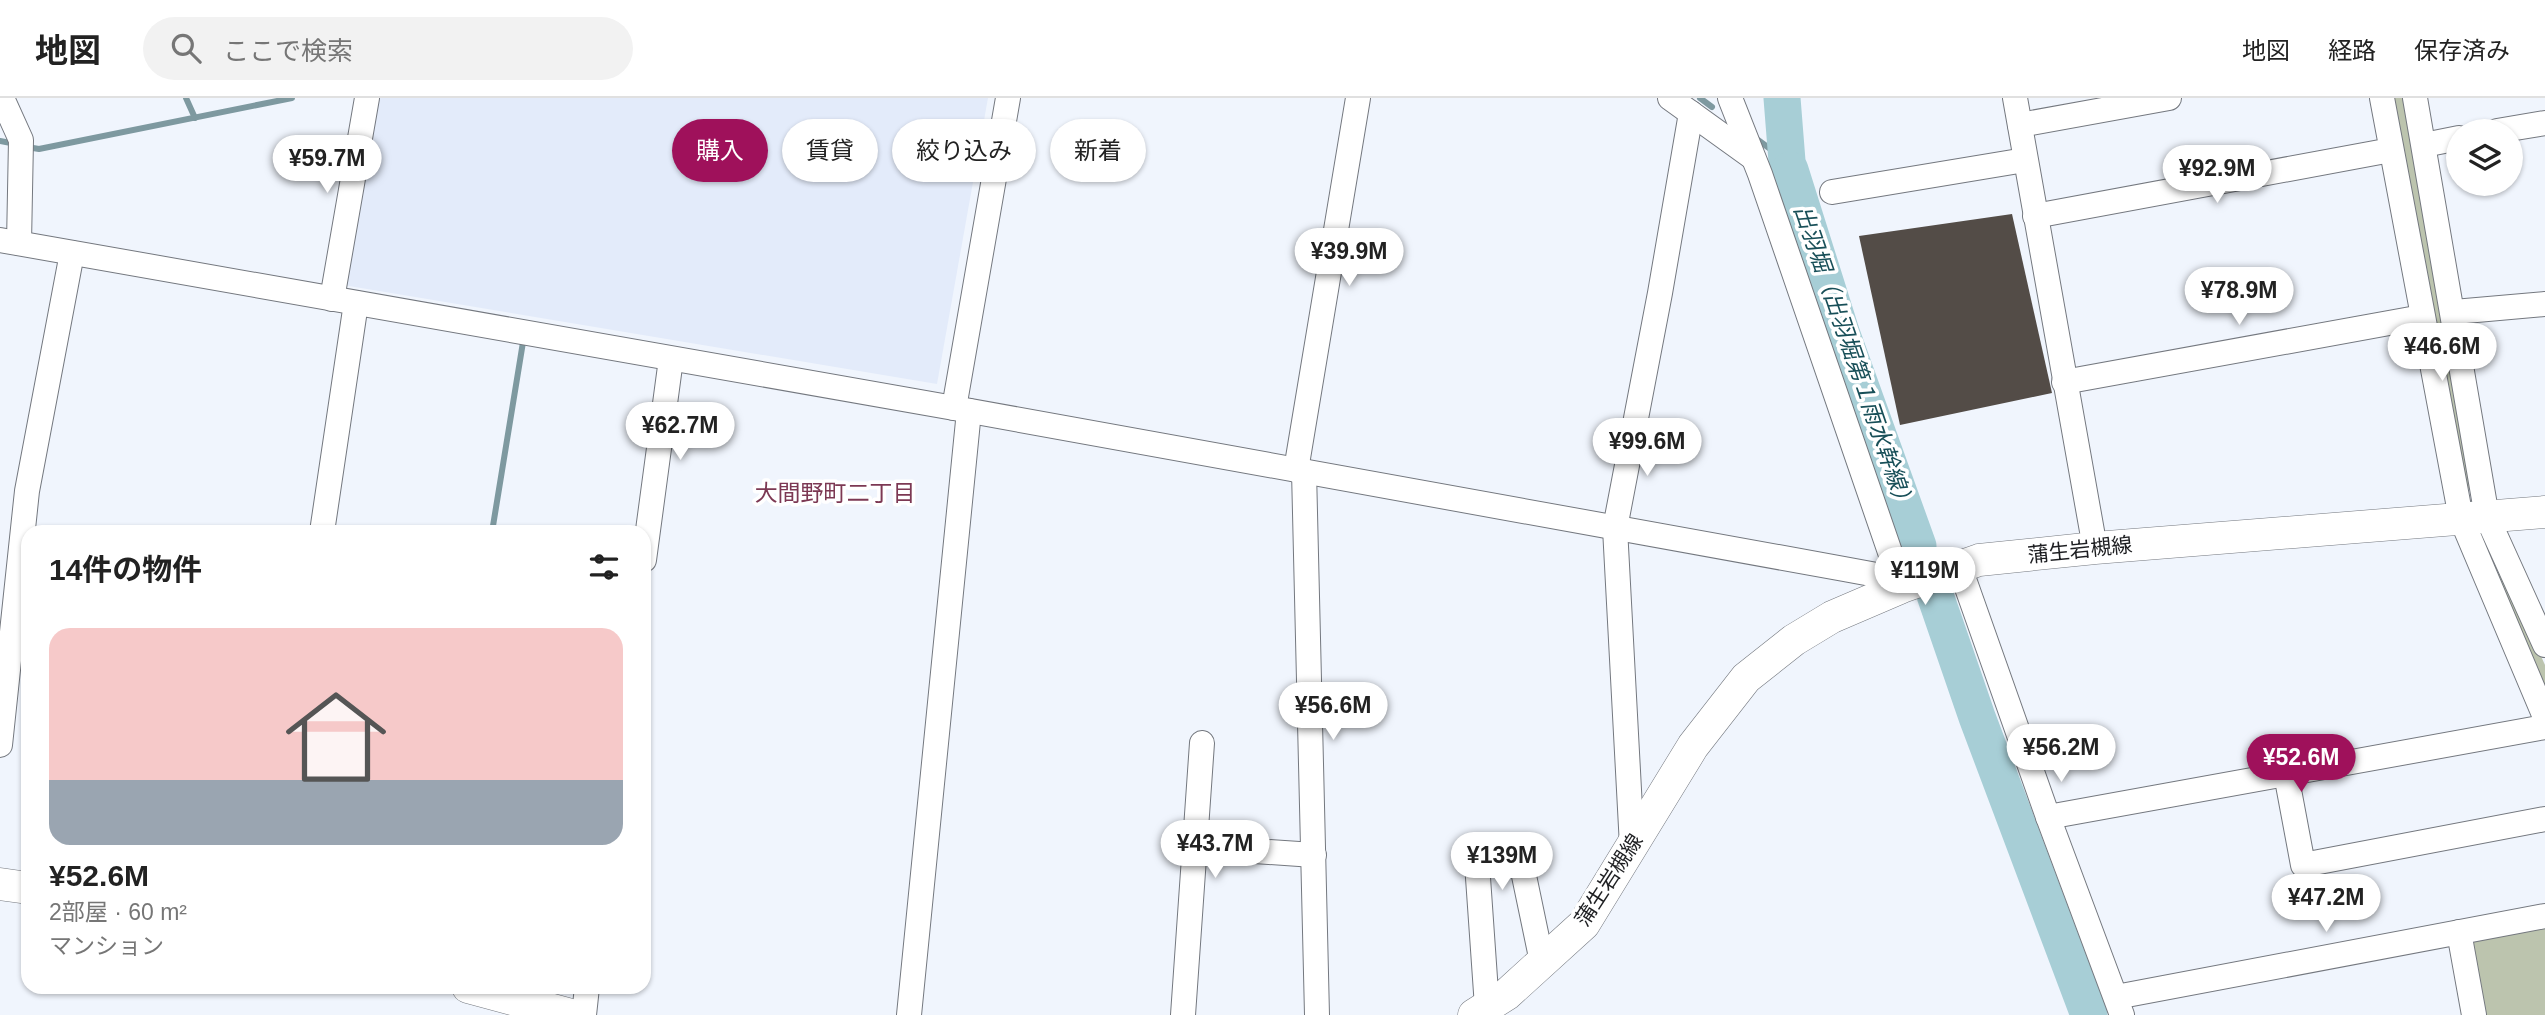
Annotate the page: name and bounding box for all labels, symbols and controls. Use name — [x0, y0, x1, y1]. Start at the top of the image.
search box — [143, 17, 633, 80]
icon: search — [167, 29, 205, 67]
text: 地図 — [35, 32, 101, 69]
text: ここで検索 — [223, 36, 353, 66]
text: 地図 — [2242, 37, 2290, 64]
text: 経路 — [2328, 37, 2376, 64]
text: 保存済み — [2414, 37, 2510, 64]
chip: 購入 — [672, 119, 768, 182]
chip: 賃貸 — [782, 119, 878, 182]
chip: 絞り込み — [892, 119, 1036, 182]
chip: 新着 — [1050, 119, 1146, 182]
map controls — [2446, 119, 2523, 196]
button: layers — [2446, 119, 2523, 196]
pin: ¥59.7M — [270, 136, 384, 195]
text: ¥59.7M — [289, 145, 365, 171]
pin: ¥92.9M — [2160, 146, 2274, 205]
text: ¥92.9M — [2179, 155, 2255, 181]
water label: 出羽堀（出羽堀第１雨水幹線） — [1789, 202, 1919, 514]
pin: ¥39.9M — [1292, 228, 1406, 288]
text: ¥39.9M — [1311, 238, 1387, 264]
pin: ¥78.9M — [2182, 268, 2296, 327]
text: ¥78.9M — [2201, 277, 2277, 303]
pin: ¥46.6M — [2385, 324, 2499, 383]
text: ¥46.6M — [2404, 333, 2480, 359]
pin: ¥62.7M — [623, 402, 737, 462]
text: ¥62.7M — [642, 412, 718, 438]
pin: ¥99.6M — [1590, 418, 1704, 478]
text: ¥99.6M — [1609, 428, 1685, 454]
district label: 大間野町二丁目 — [755, 480, 916, 506]
street label: 蒲生岩槻線 — [2027, 533, 2133, 566]
pin: ¥119M — [1876, 547, 1974, 607]
icon: filters — [585, 548, 623, 586]
text: 14件の物件 — [49, 553, 202, 586]
text: ¥119M — [1890, 557, 1960, 583]
icon: home — [273, 674, 399, 800]
pin: ¥56.6M — [1276, 682, 1390, 742]
text: ¥56.6M — [1295, 692, 1371, 718]
pin: ¥56.2M — [2004, 724, 2118, 784]
text: ¥56.2M — [2023, 734, 2099, 760]
pin: ¥52.6M — [2244, 734, 2358, 794]
text: ¥52.6M — [2263, 744, 2339, 770]
pin: ¥43.7M — [1158, 820, 1272, 880]
street label: 蒲生岩槻線 — [1570, 829, 1647, 930]
text: ¥43.7M — [1177, 830, 1253, 856]
pin: ¥139M — [1453, 832, 1551, 892]
text: ¥139M — [1467, 842, 1537, 868]
text: ¥52.6M — [49, 859, 149, 892]
pin: ¥47.2M — [2269, 874, 2383, 934]
text: ¥47.2M — [2288, 884, 2364, 910]
text: 2部屋 · 60 m² — [49, 899, 187, 925]
text: マンション — [49, 933, 164, 959]

